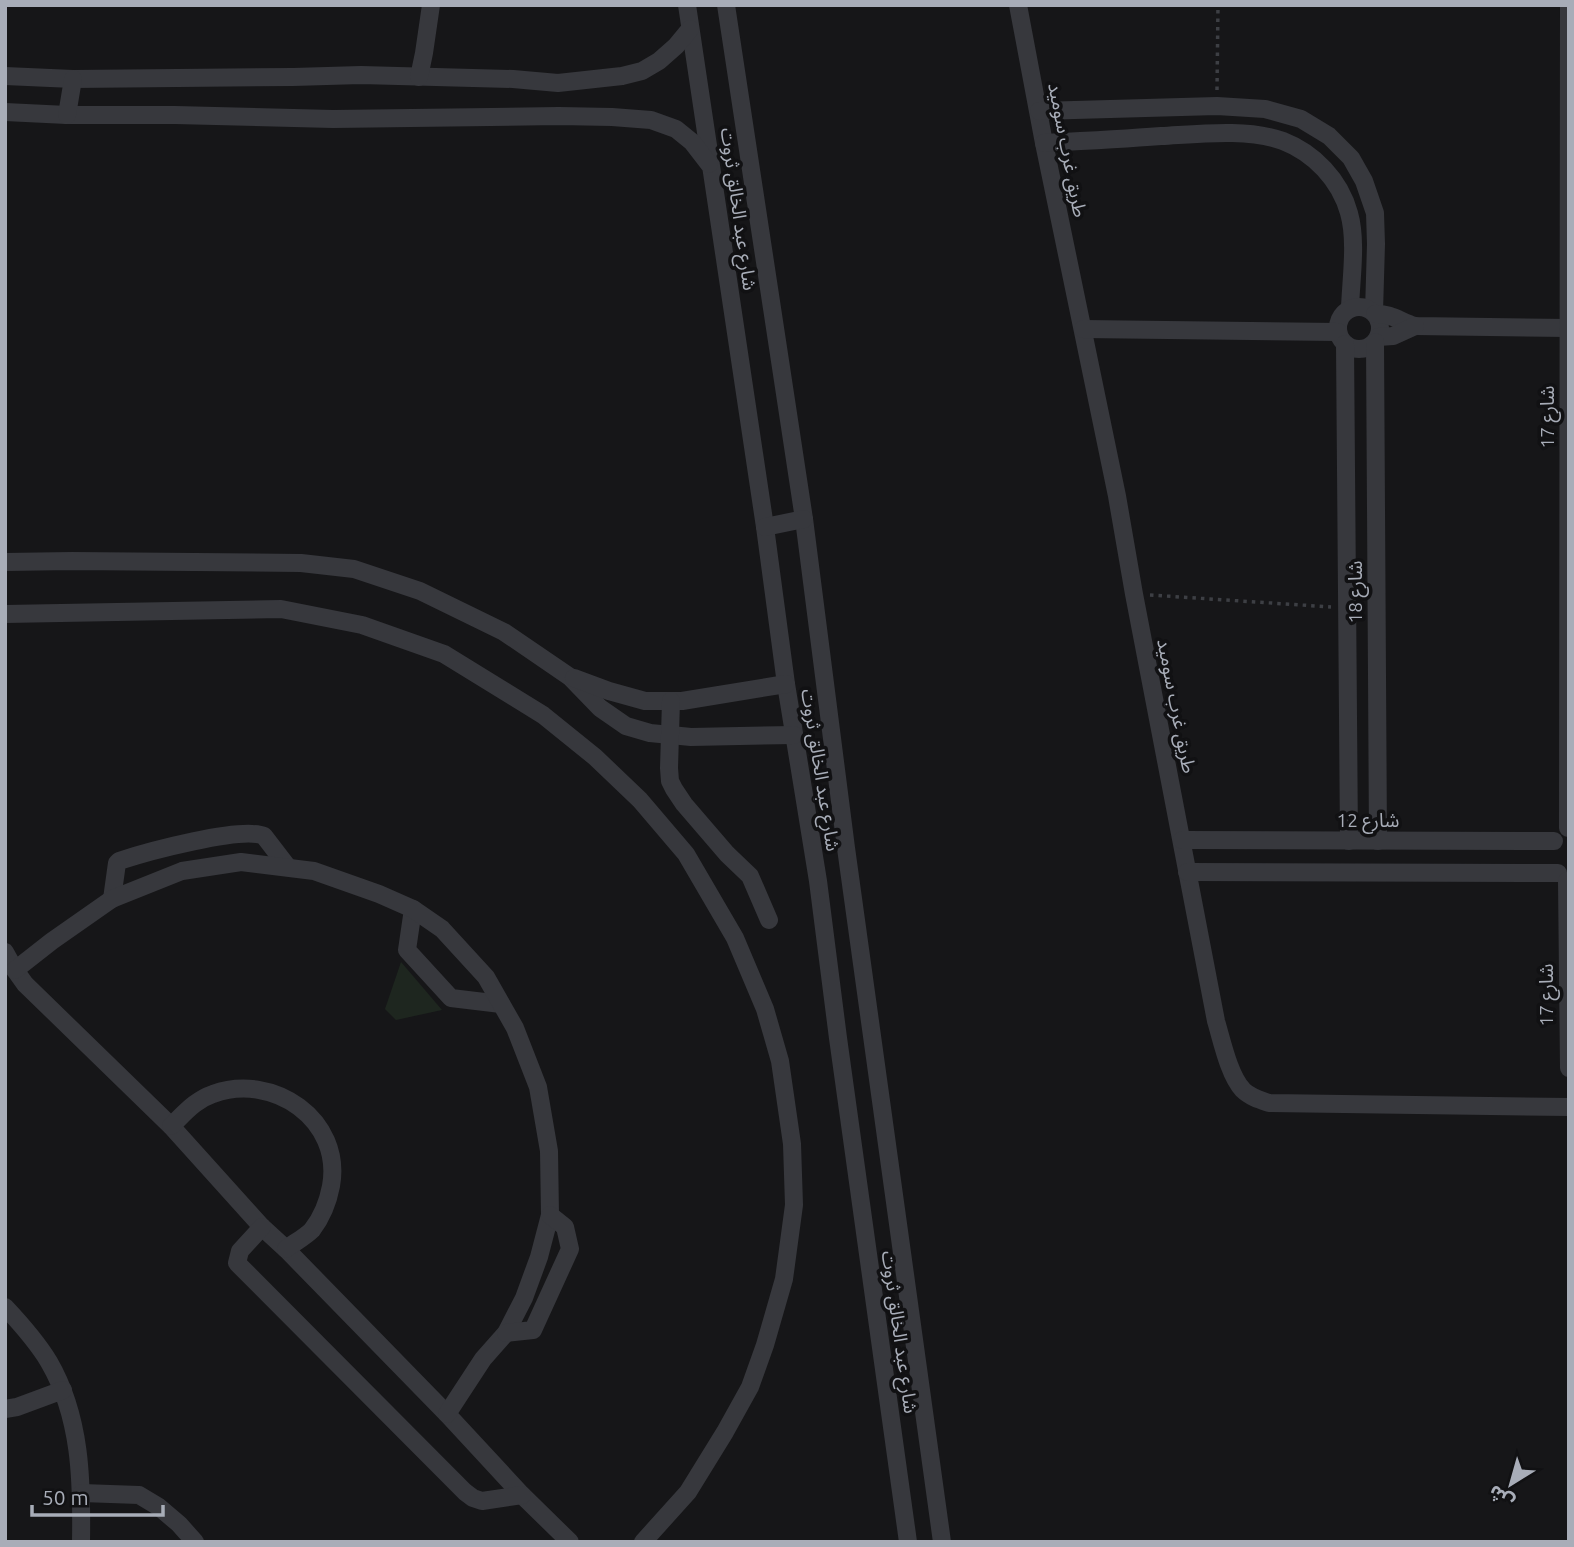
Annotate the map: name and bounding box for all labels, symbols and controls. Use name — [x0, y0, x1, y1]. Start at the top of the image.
street label: طريق غرب سوميد — [1043, 81, 1092, 219]
street label: شارع عبد الخالق ثروت — [714, 126, 761, 292]
street label: شارع 17 — [1536, 386, 1561, 448]
street label: شارع 18 — [1344, 561, 1369, 623]
street label: طريق غرب سوميد — [1152, 637, 1201, 775]
street label: شارع عبد الخالق ثروت — [794, 687, 845, 853]
street label: شارع 12 — [1337, 809, 1399, 834]
street label: شارع 17 — [1535, 964, 1560, 1026]
street label: شارع عبد الخالق ثروت — [875, 1249, 922, 1415]
north arrow — [1476, 1449, 1546, 1519]
scale bar — [32, 1474, 163, 1518]
text: ش — [1484, 1481, 1518, 1514]
text: 50 m — [42, 1485, 89, 1509]

